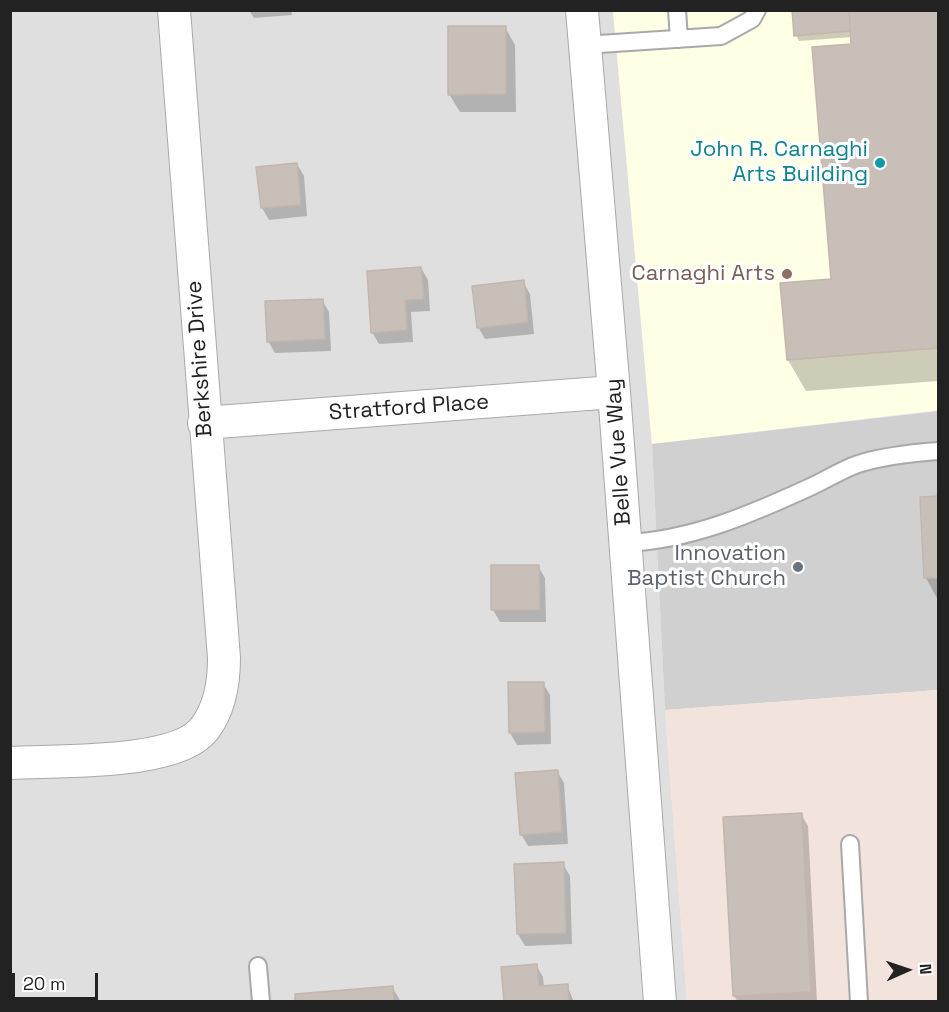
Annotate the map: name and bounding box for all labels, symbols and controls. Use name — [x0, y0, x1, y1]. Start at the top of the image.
place label: John R. Carnaghi Arts Building — [690, 137, 868, 188]
marker: John R. Carnaghi Arts Building — [873, 156, 887, 170]
place label: Carnaghi Arts — [632, 261, 775, 287]
marker: Carnaghi Arts — [780, 267, 794, 281]
street label: Berkshire Drive — [181, 280, 219, 438]
street label: Belle Vue Way — [601, 378, 637, 526]
street label: Stratford Place — [328, 389, 490, 427]
place label: Innovation Baptist Church — [627, 541, 786, 592]
marker: Innovation Baptist Church — [791, 560, 805, 574]
north arrow — [877, 940, 937, 1000]
scale bar — [15, 961, 100, 999]
text: N — [915, 963, 936, 975]
text: 20 m — [23, 972, 66, 995]

